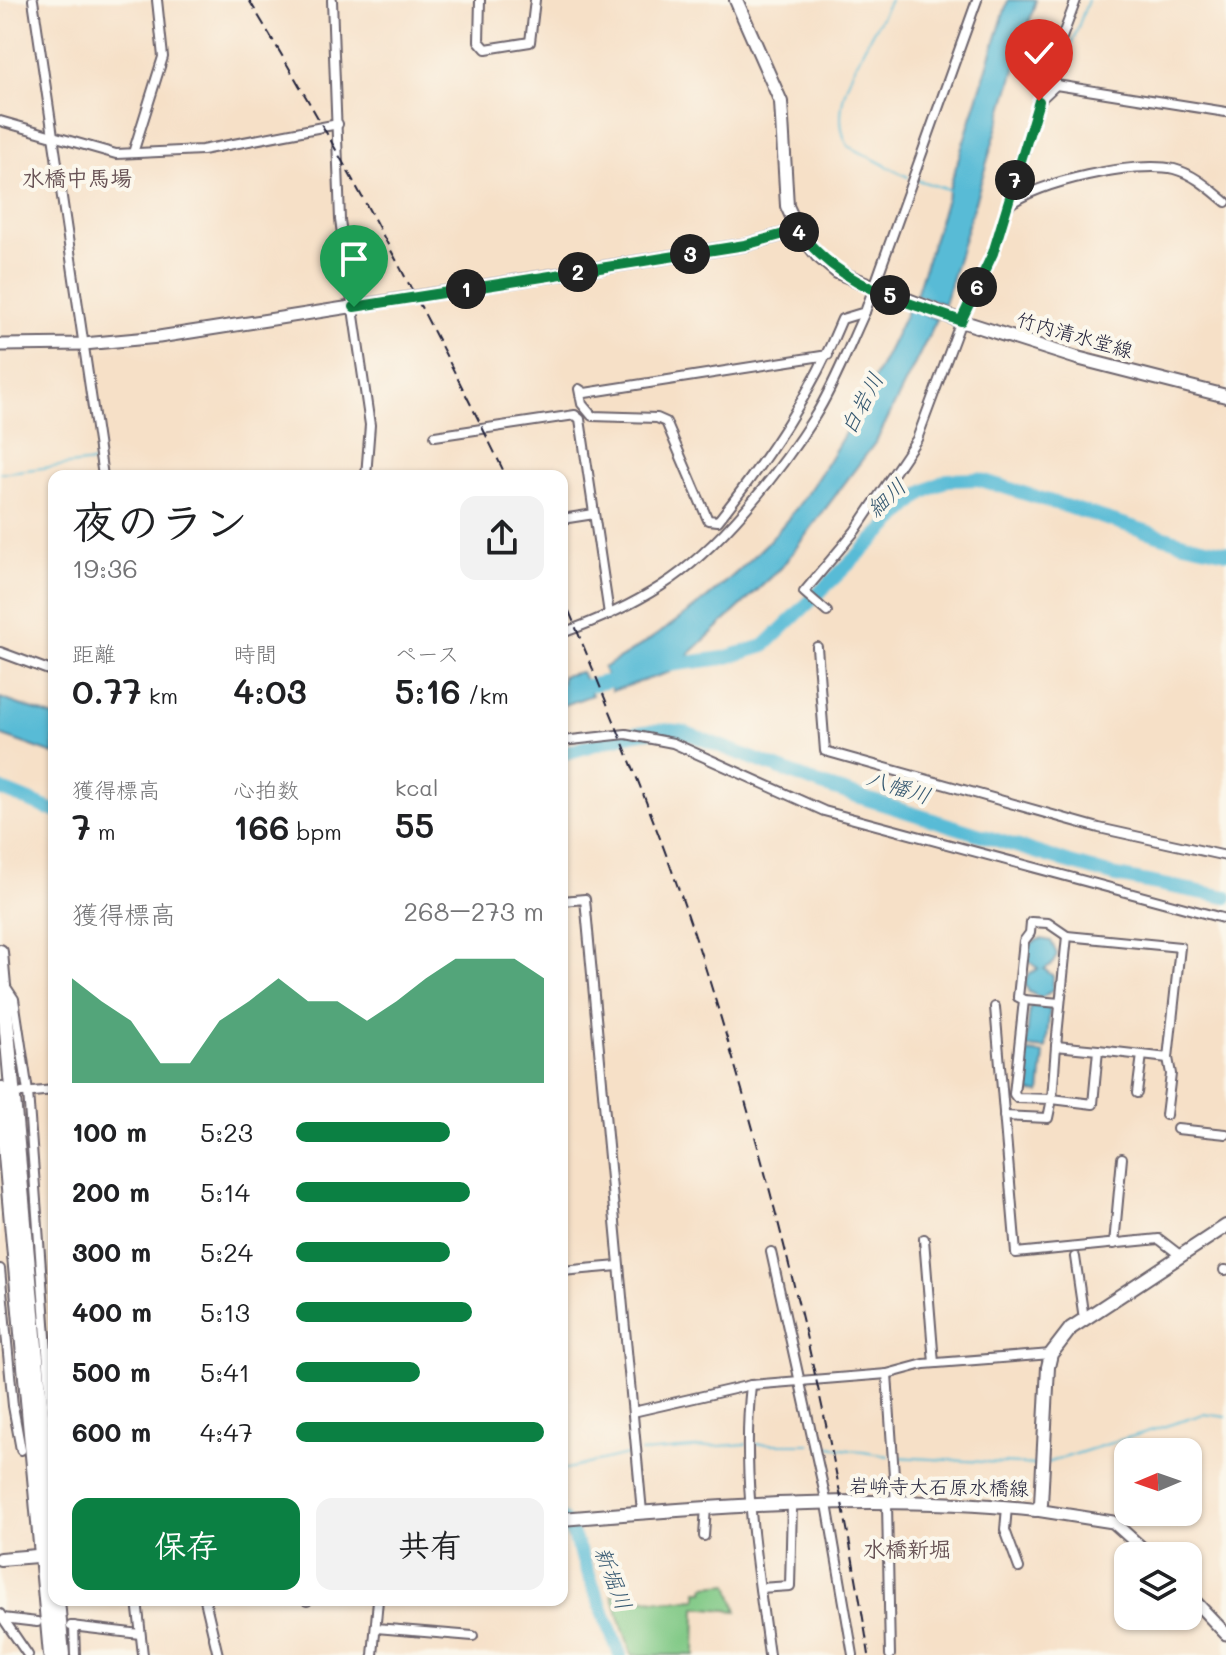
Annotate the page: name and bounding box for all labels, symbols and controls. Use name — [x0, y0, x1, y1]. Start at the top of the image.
pin — [1005, 19, 1073, 101]
icon: check — [1017, 31, 1061, 75]
pin: 7 — [995, 160, 1035, 200]
district label: 水橋中馬場 — [22, 163, 132, 192]
text: 7 — [1009, 165, 1021, 194]
pin: 4 — [779, 212, 819, 252]
text: 4 — [792, 217, 806, 246]
pin — [320, 225, 388, 307]
pin: 3 — [670, 234, 710, 274]
icon: arrive — [332, 237, 376, 281]
text: 3 — [683, 239, 697, 268]
pin: 2 — [558, 252, 598, 292]
text: 2 — [572, 257, 584, 286]
pin: 6 — [957, 267, 997, 307]
pin: 1 — [446, 269, 486, 309]
text: 6 — [970, 272, 984, 301]
text: 1 — [461, 274, 471, 303]
pin: 5 — [870, 275, 910, 315]
text: 5 — [884, 280, 896, 309]
street label: 竹内清水堂線 — [1014, 305, 1136, 363]
water label: 白岩川 — [833, 367, 889, 439]
water label: 細川 — [860, 471, 912, 523]
text: 夜のラン — [72, 492, 248, 549]
button: share — [460, 496, 544, 580]
text: 19:36 — [72, 551, 138, 585]
text: 距離 — [72, 639, 116, 668]
text: 時間 — [233, 639, 277, 668]
text: ペース — [395, 639, 459, 668]
text: 0.77 — [72, 668, 142, 713]
text: 4:03 — [233, 668, 307, 713]
text: 5:16 — [395, 668, 461, 713]
text: km — [142, 681, 178, 710]
text: /km — [461, 681, 509, 710]
water label: 八幡川 — [863, 762, 935, 810]
text: kcal — [395, 773, 439, 802]
text: 獲得標高 — [72, 775, 160, 804]
text: 心拍数 — [233, 775, 299, 804]
text: 55 — [395, 802, 434, 847]
text: 7 — [72, 804, 91, 849]
text: 166 — [233, 804, 290, 849]
text: m — [91, 817, 116, 846]
text: bpm — [290, 817, 342, 846]
text: 268–273 m — [404, 894, 544, 928]
text: 獲得標高 — [72, 897, 176, 931]
text: 100 m — [72, 1115, 147, 1149]
text: 5:23 — [200, 1115, 253, 1149]
text: 200 m — [72, 1175, 150, 1209]
text: 5:14 — [200, 1175, 250, 1209]
text: 300 m — [72, 1235, 151, 1269]
text: 5:24 — [200, 1235, 253, 1269]
text: 400 m — [72, 1295, 152, 1329]
text: 5:13 — [200, 1295, 250, 1329]
text: 500 m — [72, 1355, 151, 1389]
text: 5:41 — [200, 1355, 250, 1389]
text: 600 m — [72, 1415, 151, 1449]
text: 4:47 — [200, 1415, 253, 1449]
north arrow — [1114, 1438, 1202, 1526]
map controls — [1114, 1438, 1202, 1630]
street label: 岩峅寺大石原水橋線 — [849, 1471, 1029, 1501]
button: 保存 — [72, 1498, 300, 1590]
button: 共有 — [316, 1498, 544, 1590]
district label: 水橋新堀 — [863, 1534, 951, 1563]
water label: 新堀川 — [589, 1542, 639, 1614]
button: layers — [1114, 1542, 1202, 1630]

